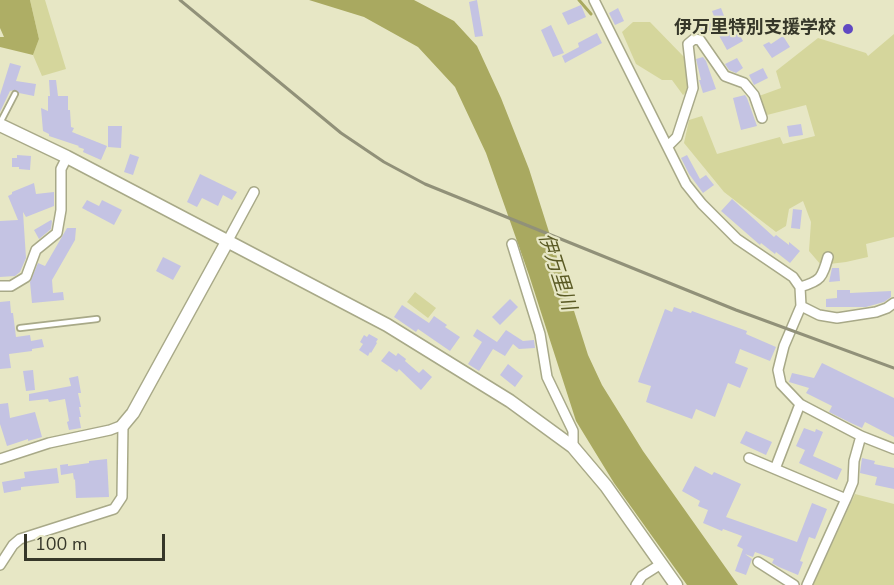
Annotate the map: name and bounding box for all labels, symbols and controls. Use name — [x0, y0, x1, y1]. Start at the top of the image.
place label: 伊万里特別支援学校 — [674, 18, 836, 40]
marker: 伊万里特別支援学校 — [841, 22, 855, 36]
water label: 伊万里川 — [532, 230, 580, 314]
scale bar — [27, 522, 168, 560]
text: 100 m — [35, 532, 87, 556]

